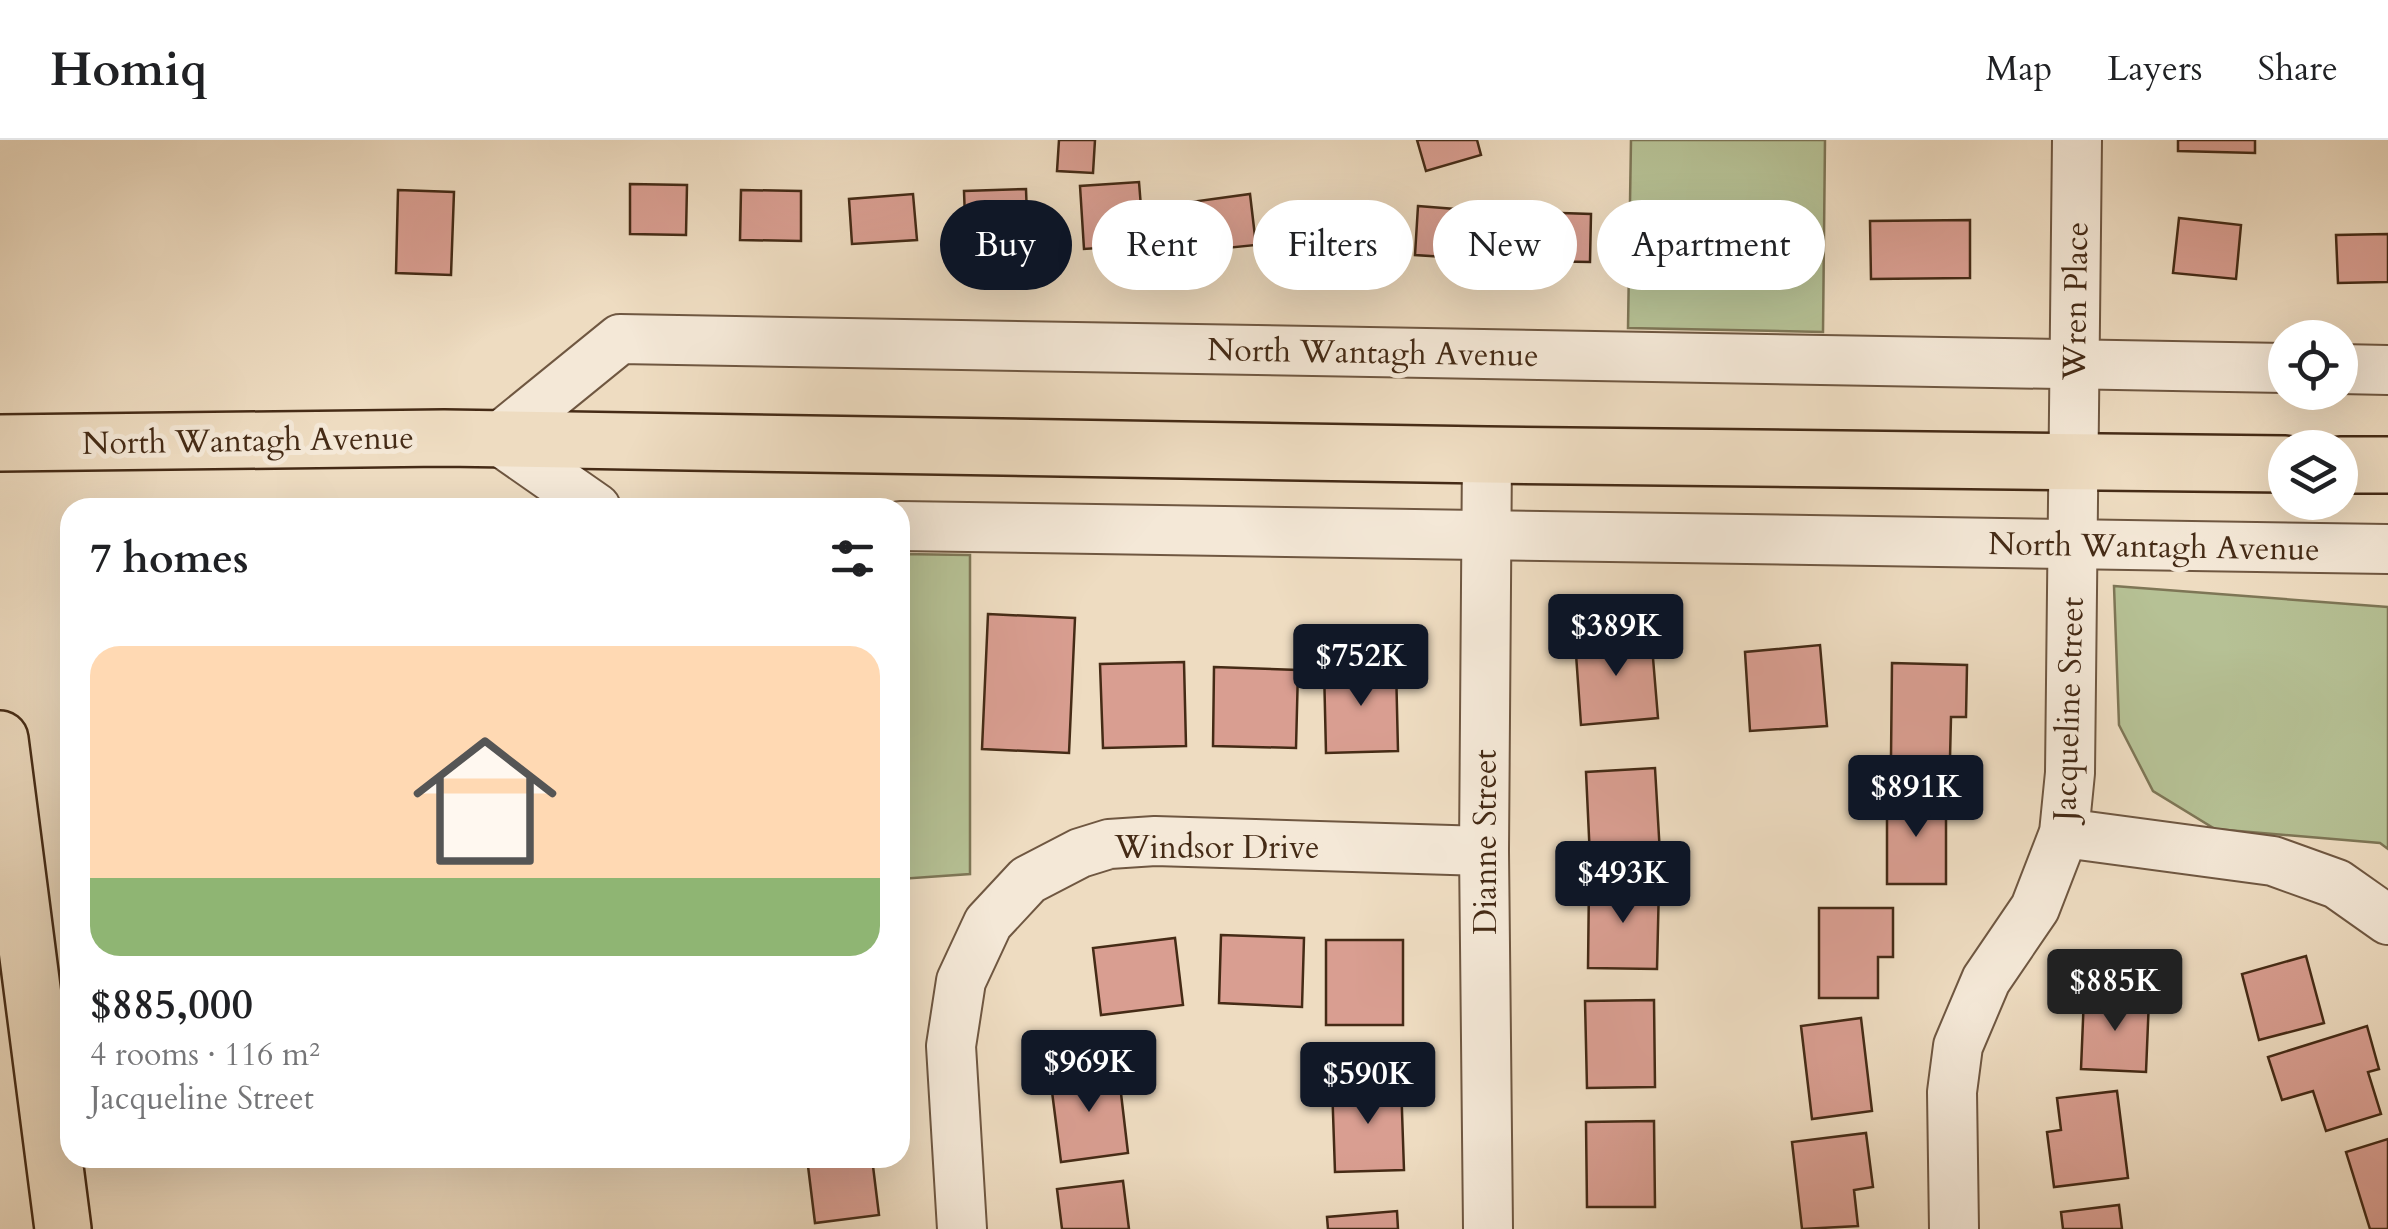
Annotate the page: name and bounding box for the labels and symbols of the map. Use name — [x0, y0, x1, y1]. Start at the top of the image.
street label: Wren Place — [2053, 221, 2099, 382]
street label: North Wantagh Avenue — [1207, 328, 1539, 378]
street label: North Wantagh Avenue — [82, 416, 414, 466]
street label: North Wantagh Avenue — [1988, 522, 2320, 572]
pin: $389K — [1546, 594, 1686, 679]
street label: Jacqueline Street — [2043, 596, 2095, 826]
pin: $752K — [1291, 624, 1431, 709]
street label: Dianne Street — [1464, 749, 1508, 935]
pin: $891K — [1846, 755, 1986, 840]
street label: Windsor Drive — [1113, 826, 1320, 870]
pin: $493K — [1553, 841, 1693, 926]
pin: $885K — [2045, 949, 2185, 1034]
pin: $969K — [1019, 1030, 1159, 1115]
pin: $590K — [1298, 1042, 1438, 1127]

